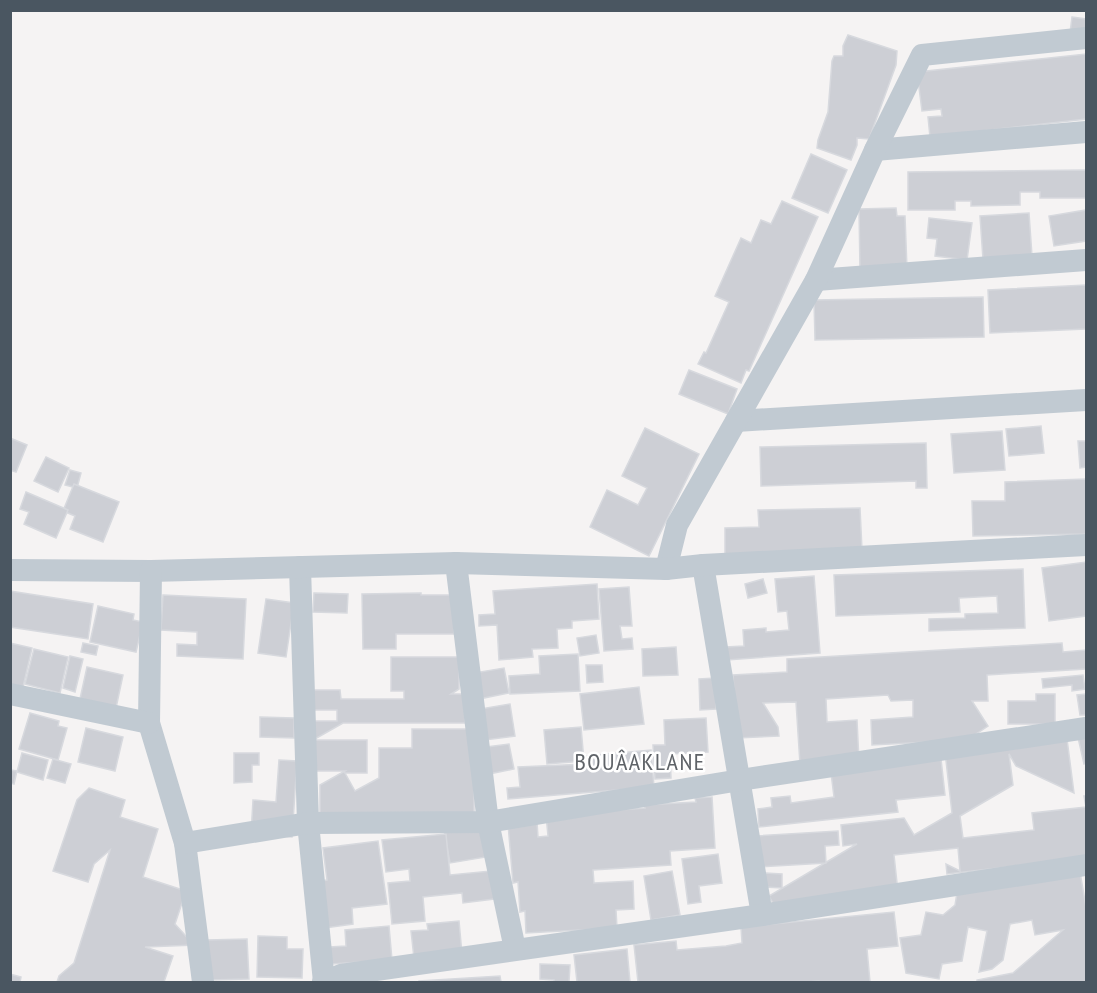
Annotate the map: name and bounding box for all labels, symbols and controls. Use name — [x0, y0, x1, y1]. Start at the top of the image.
district label: BOUÂAKLANE — [574, 746, 706, 777]

